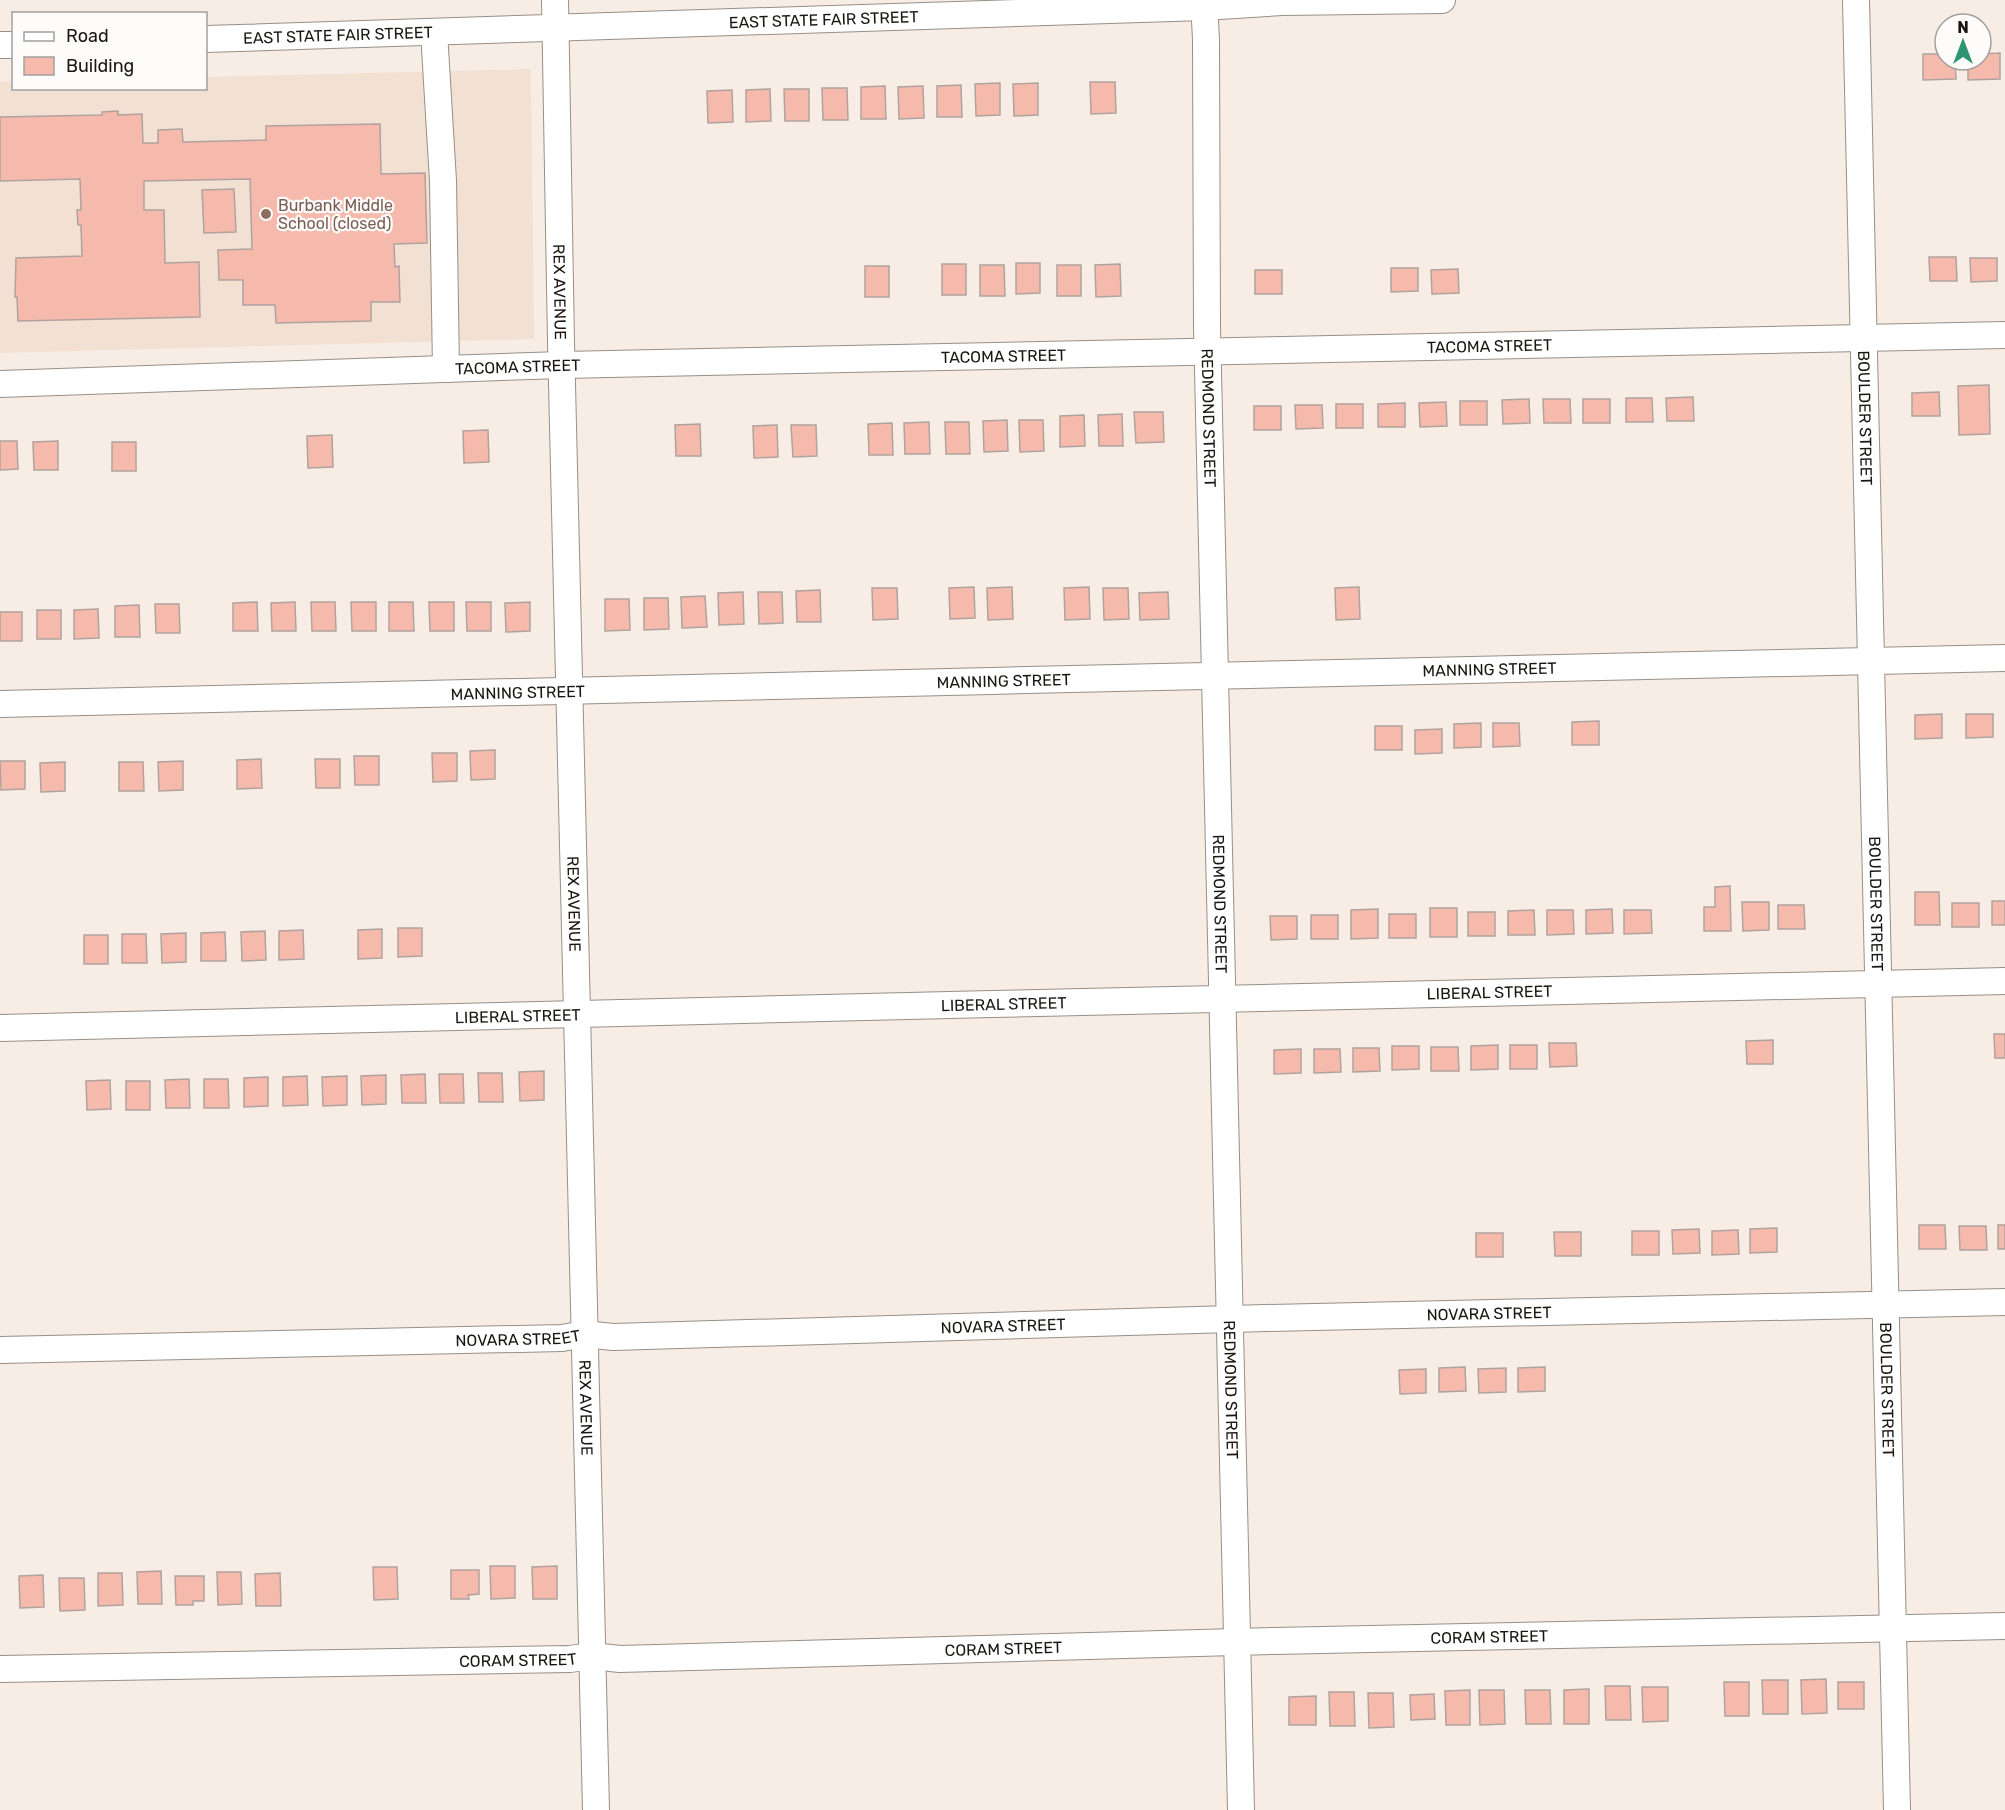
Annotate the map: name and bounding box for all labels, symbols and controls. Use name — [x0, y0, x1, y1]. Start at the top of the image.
street label: EAST STATE FAIR STREET — [729, 7, 919, 32]
legend — [12, 12, 207, 90]
north arrow — [1933, 12, 1993, 72]
text: N — [1957, 18, 1969, 37]
street label: EAST STATE FAIR STREET — [243, 23, 433, 48]
text: Road — [66, 25, 109, 47]
text: Building — [66, 55, 134, 77]
place label: Burbank Middle School (closed) — [278, 196, 393, 233]
marker: Burbank Middle School (closed) — [259, 207, 273, 221]
street label: REX AVENUE — [549, 244, 570, 340]
street label: TACOMA STREET — [1427, 335, 1552, 357]
street label: TACOMA STREET — [941, 346, 1066, 367]
street label: REDMOND STREET — [1197, 348, 1220, 488]
street label: BOULDER STREET — [1854, 350, 1876, 486]
street label: TACOMA STREET — [455, 356, 581, 379]
street label: MANNING STREET — [1422, 659, 1557, 681]
street label: MANNING STREET — [936, 670, 1071, 692]
street label: MANNING STREET — [451, 682, 585, 704]
street label: REDMOND STREET — [1209, 834, 1231, 974]
street label: BOULDER STREET — [1865, 836, 1887, 972]
street label: REX AVENUE — [563, 856, 585, 952]
street label: LIBERAL STREET — [1426, 982, 1553, 1004]
street label: LIBERAL STREET — [941, 993, 1067, 1015]
street label: LIBERAL STREET — [455, 1005, 581, 1027]
street label: NOVARA STREET — [1426, 1303, 1552, 1325]
street label: NOVARA STREET — [940, 1315, 1066, 1337]
street label: REDMOND STREET — [1220, 1320, 1242, 1459]
street label: BOULDER STREET — [1876, 1322, 1898, 1457]
street label: NOVARA STREET — [455, 1326, 582, 1350]
street label: REX AVENUE — [575, 1359, 597, 1456]
street label: CORAM STREET — [1430, 1626, 1548, 1648]
street label: CORAM STREET — [944, 1638, 1062, 1660]
street label: CORAM STREET — [459, 1649, 578, 1671]

